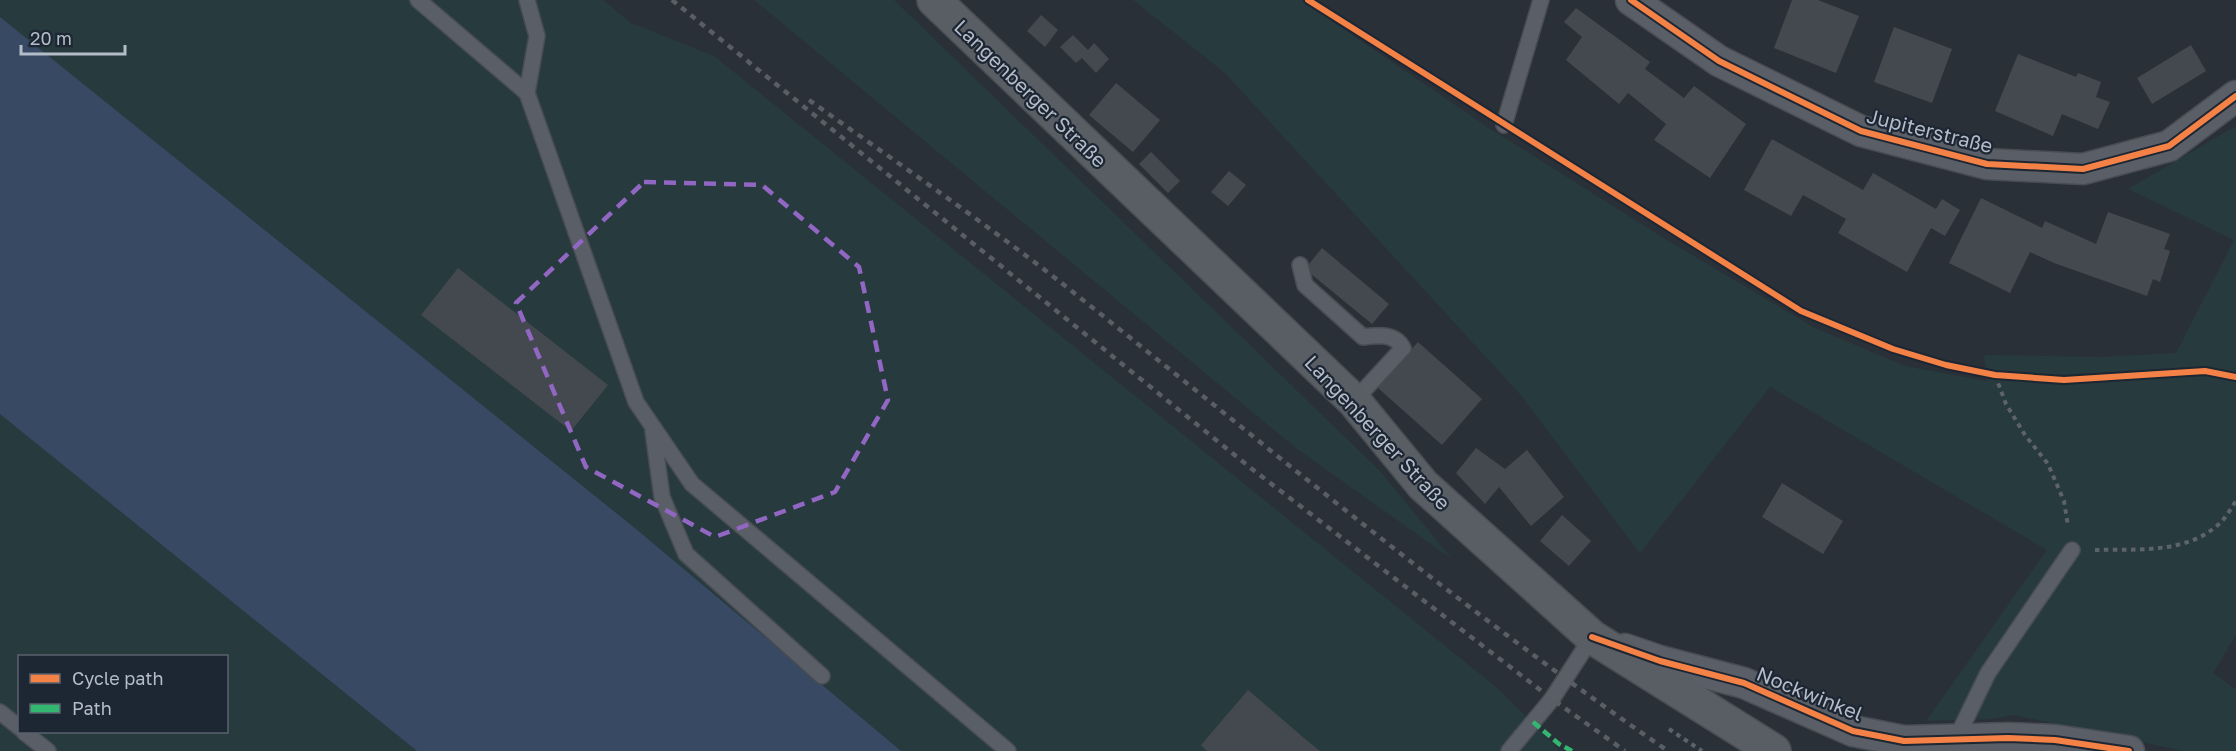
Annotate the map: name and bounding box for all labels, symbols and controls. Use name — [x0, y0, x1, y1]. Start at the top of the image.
street label: Langenberger Straße — [950, 14, 1112, 172]
scale bar — [21, 18, 124, 56]
text: 20 m — [30, 27, 72, 49]
street label: Jupiterstraße — [1865, 103, 1995, 157]
street label: Langenberger Straße — [1300, 350, 1456, 514]
legend — [18, 655, 228, 733]
street label: Nockwinkel — [1753, 661, 1867, 725]
text: Cycle path — [72, 667, 164, 689]
text: Path — [72, 697, 112, 719]

